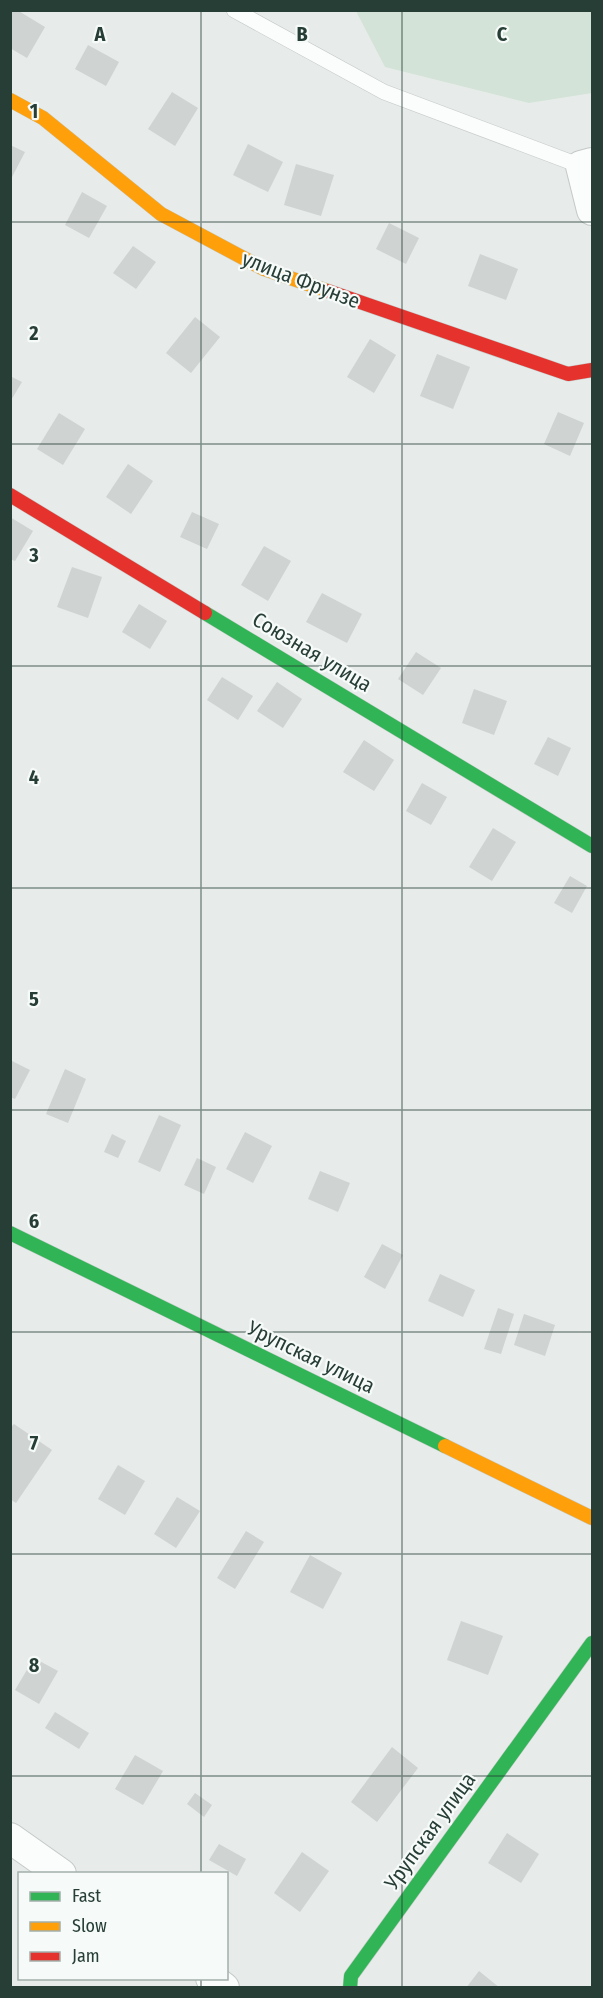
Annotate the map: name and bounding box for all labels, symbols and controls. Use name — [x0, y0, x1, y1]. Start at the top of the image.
text: A — [94, 22, 107, 46]
text: B — [296, 22, 308, 46]
text: C — [497, 22, 508, 46]
text: 1 — [30, 99, 38, 123]
street label: улица Фрунзе — [238, 246, 364, 314]
text: 2 — [28, 321, 39, 345]
text: 3 — [28, 543, 39, 567]
street label: Союзная улица — [248, 606, 376, 698]
text: 4 — [29, 765, 39, 789]
text: 5 — [29, 987, 39, 1011]
text: 6 — [29, 1209, 39, 1233]
street label: Урупская улица — [242, 1314, 379, 1399]
text: 7 — [30, 1431, 39, 1455]
text: 8 — [29, 1653, 40, 1677]
street label: Урупская улица — [378, 1767, 481, 1896]
legend — [18, 1872, 228, 1980]
text: Fast — [72, 1885, 101, 1907]
text: Slow — [72, 1915, 107, 1937]
text: Jam — [72, 1945, 100, 1967]

